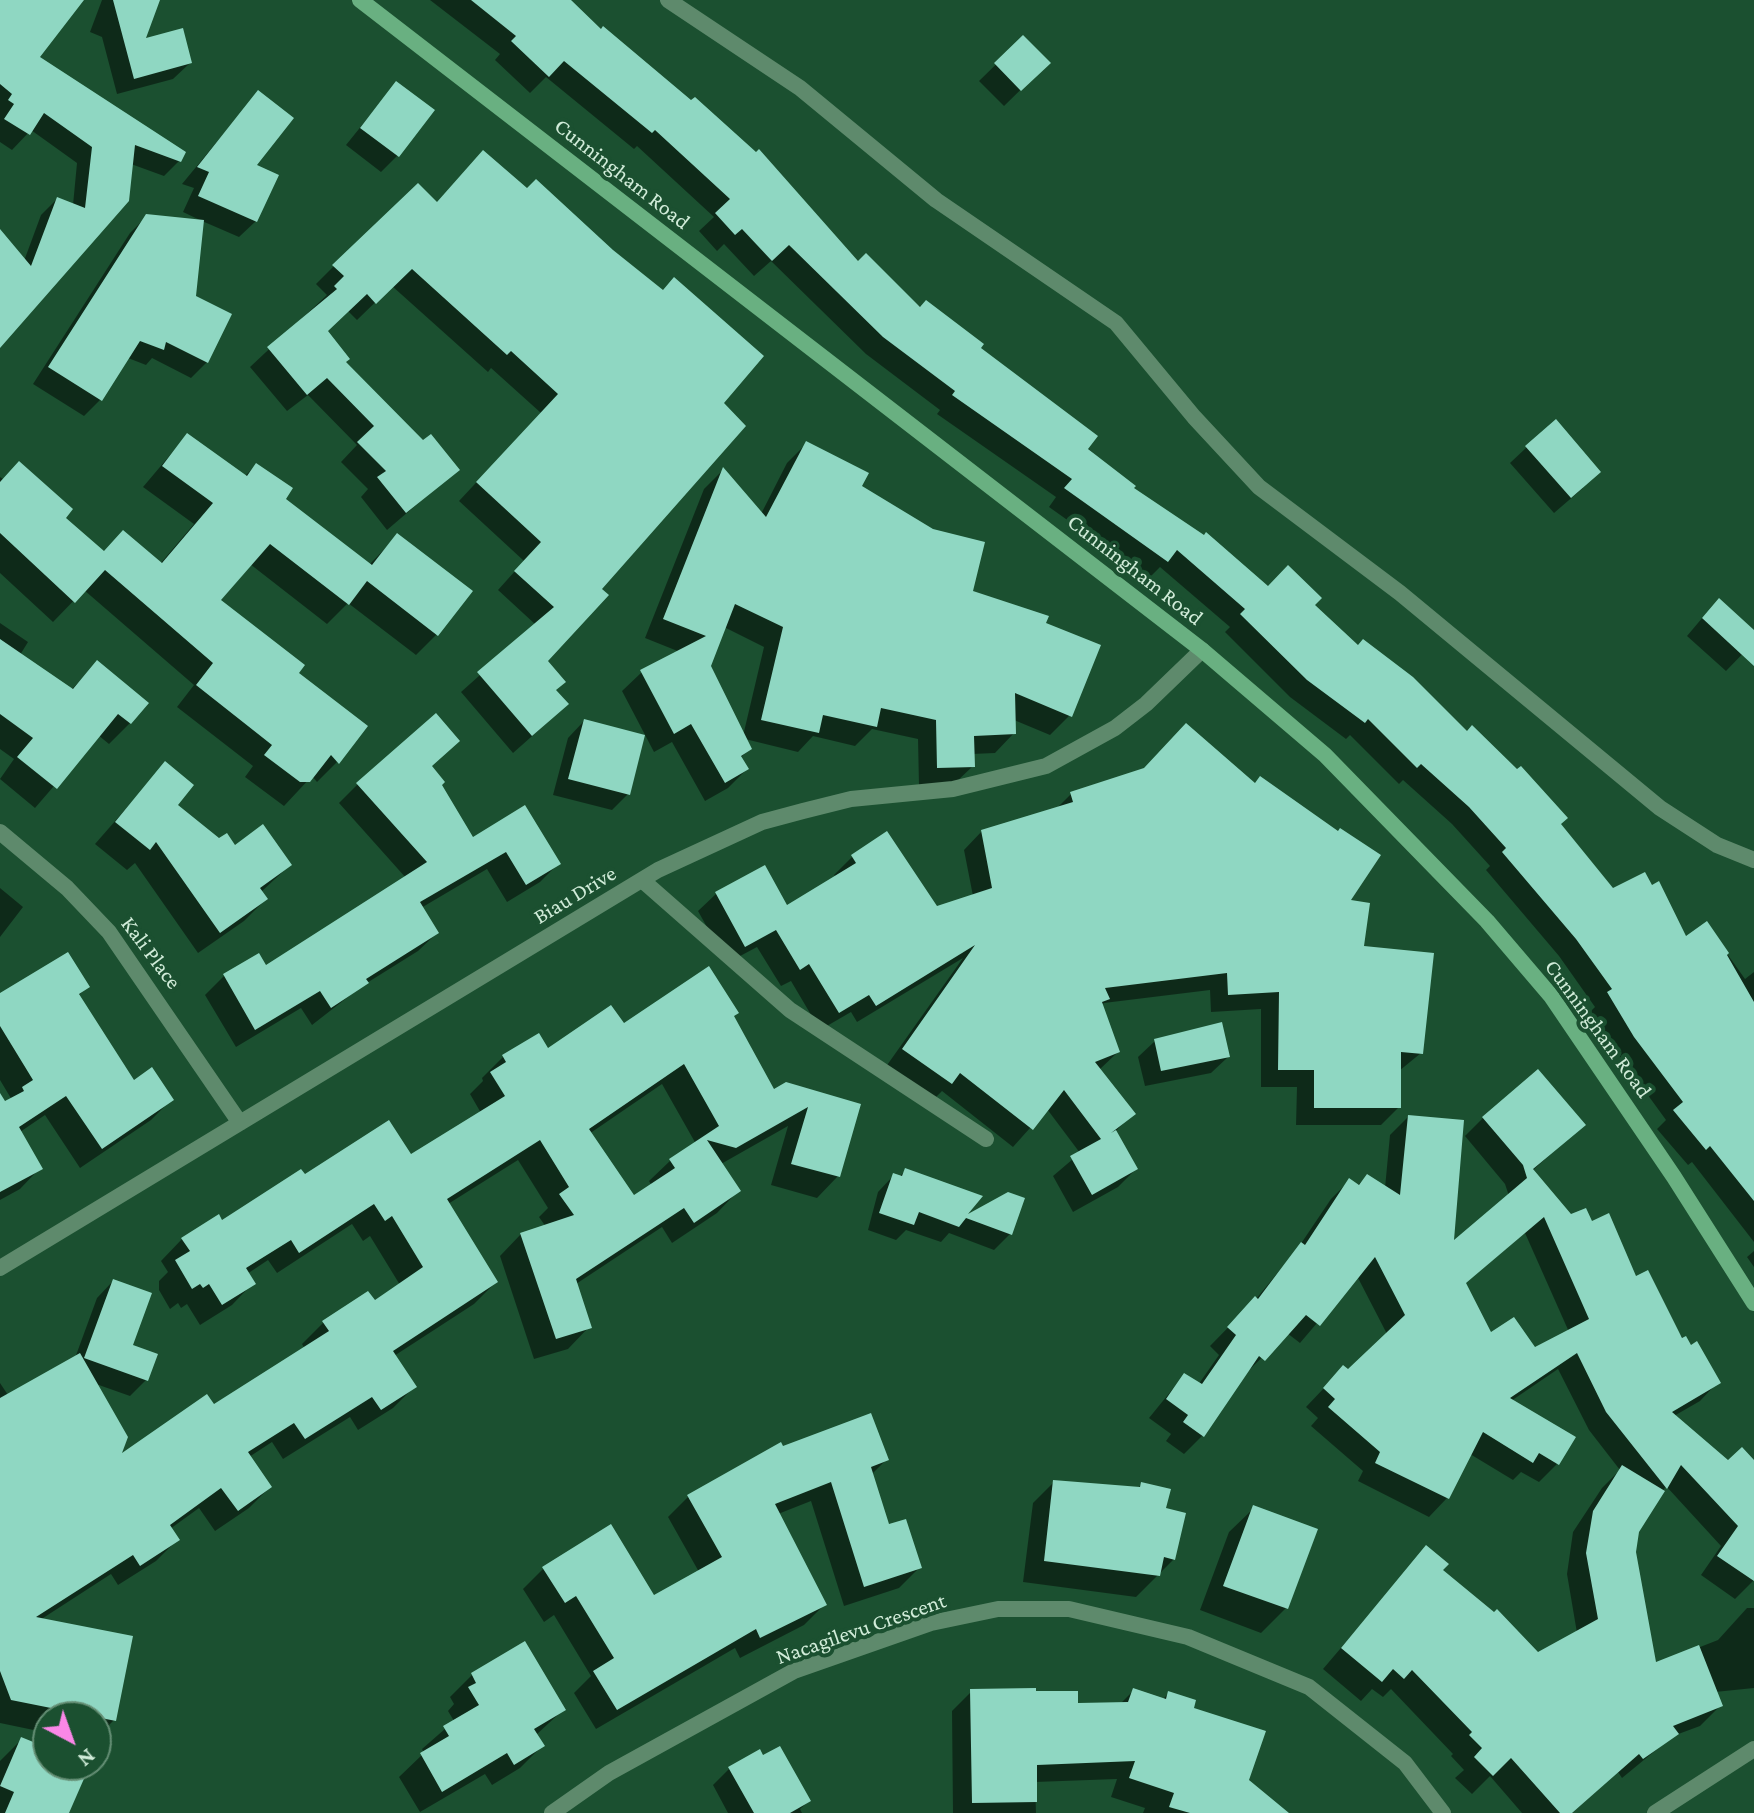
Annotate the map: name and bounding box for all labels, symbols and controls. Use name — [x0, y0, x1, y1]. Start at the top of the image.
street label: Cunningham Road — [549, 113, 695, 235]
street label: Cunningham Road — [1062, 509, 1208, 631]
street label: Biau Drive — [529, 860, 621, 930]
street label: Kali Place — [115, 912, 187, 994]
street label: Cunningham Road — [1539, 955, 1657, 1103]
street label: Nacagilevu Crescent — [773, 1588, 949, 1670]
north arrow — [32, 1701, 112, 1781]
text: N — [73, 1744, 101, 1772]

